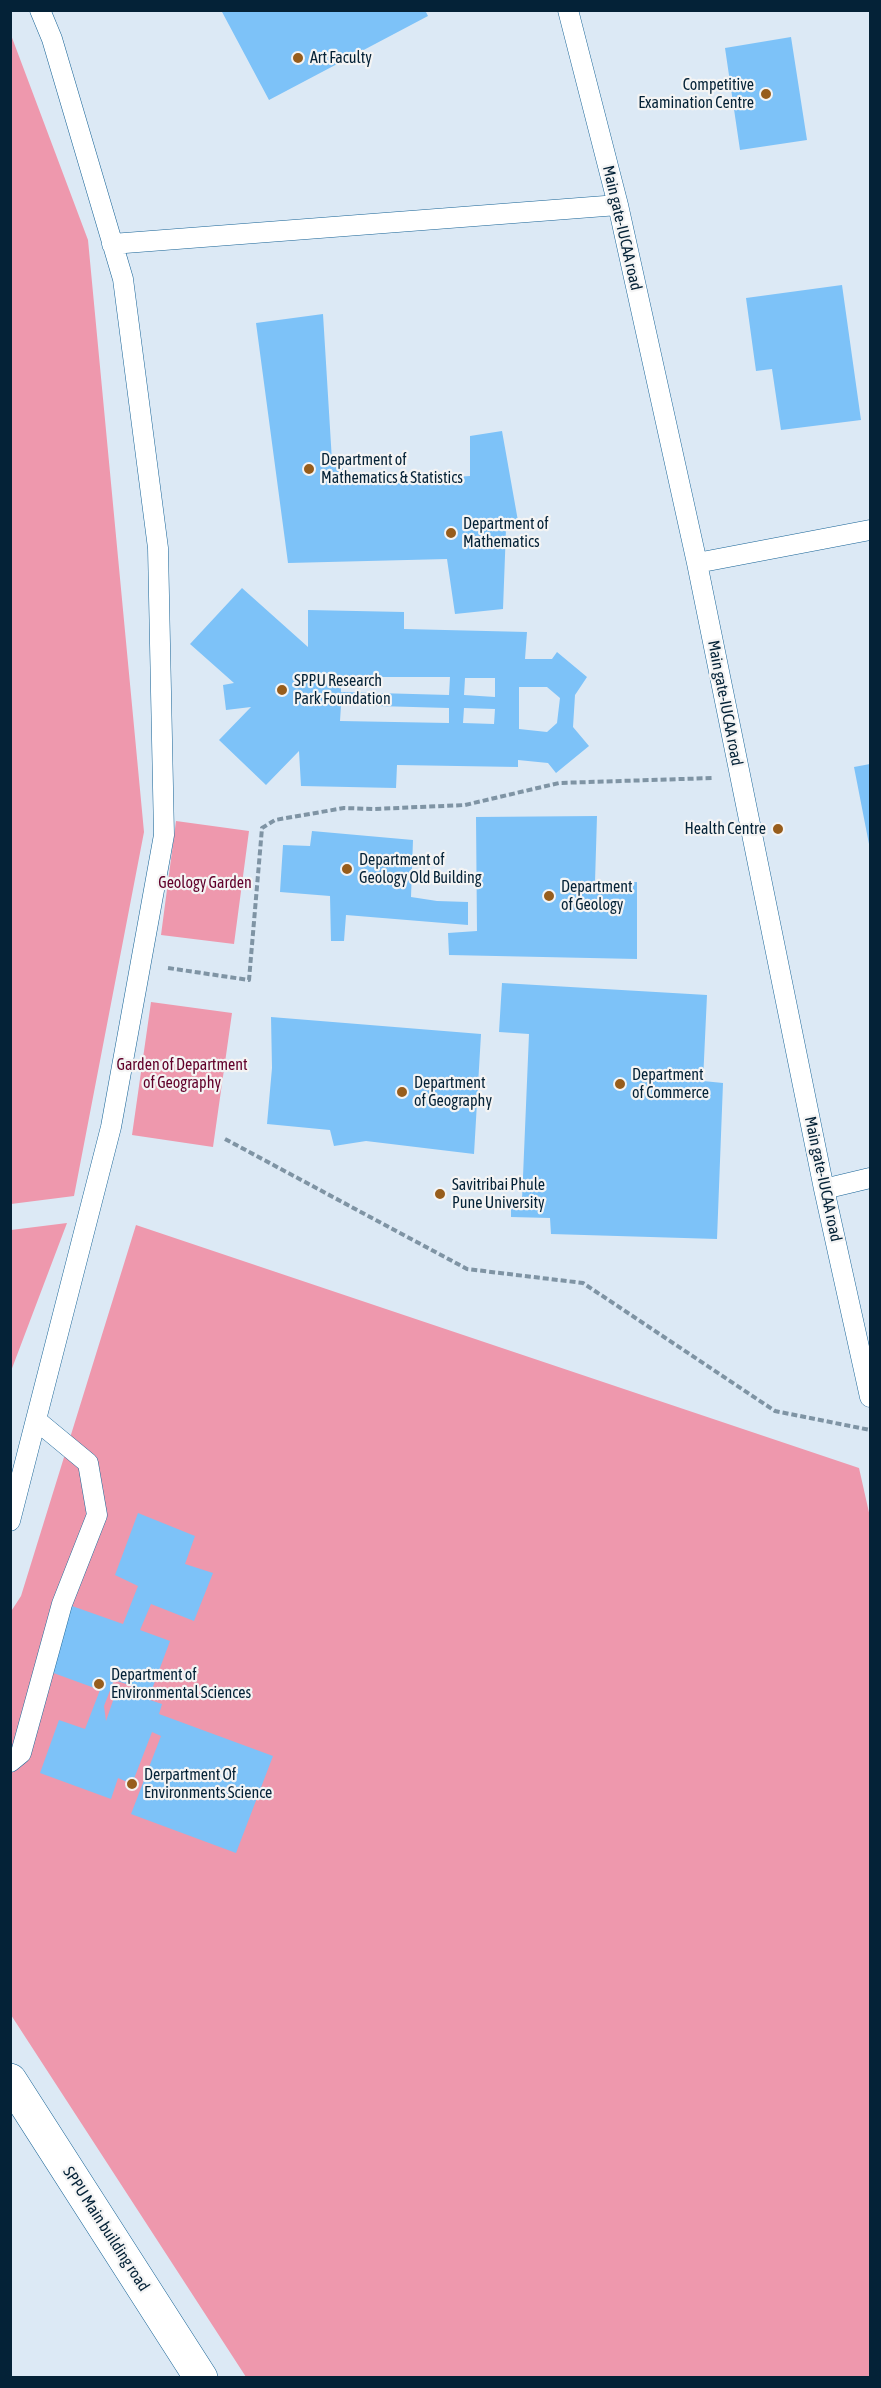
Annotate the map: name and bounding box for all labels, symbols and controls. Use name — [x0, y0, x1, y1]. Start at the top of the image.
place label: Art Faculty — [310, 48, 372, 68]
marker: Art Faculty — [291, 51, 305, 65]
place label: Competitive Examination Centre — [638, 75, 754, 113]
marker: Competitive Examination Centre — [759, 87, 773, 101]
street label: Main gate-IUCAA road — [598, 164, 646, 292]
place label: Department of Mathematics & Statistics — [321, 450, 463, 488]
marker: Department of Mathematics & Statistics — [302, 462, 316, 476]
place label: Department of Mathematics — [463, 514, 549, 552]
marker: Department of Mathematics — [444, 526, 458, 540]
street label: Main gate-IUCAA road — [703, 639, 747, 767]
place label: SPPU Research Park Foundation — [294, 671, 391, 709]
marker: SPPU Research Park Foundation — [275, 683, 289, 697]
place label: Health Centre — [684, 819, 766, 839]
marker: Health Centre — [771, 822, 785, 836]
place label: Department of Geology Old Building — [359, 850, 482, 888]
marker: Department of Geology Old Building — [340, 862, 354, 876]
park label: Geology Garden — [158, 873, 252, 893]
place label: Department of Geology — [561, 877, 633, 915]
marker: Department of Geology — [542, 889, 556, 903]
park label: Garden of Department of Geography — [116, 1055, 248, 1093]
place label: Department of Commerce — [632, 1065, 709, 1103]
place label: Department of Geography — [414, 1073, 492, 1111]
marker: Department of Commerce — [613, 1077, 627, 1091]
marker: Department of Geography — [395, 1085, 409, 1099]
street label: Main gate-IUCAA road — [800, 1115, 846, 1243]
place label: Savitribai Phule Pune University — [452, 1175, 545, 1213]
marker: Savitribai Phule Pune University — [433, 1187, 447, 1201]
place label: Department of Environmental Sciences — [111, 1665, 251, 1703]
marker: Department of Environmental Sciences — [92, 1677, 106, 1691]
place label: Derpartment Of Environments Science — [144, 1765, 272, 1803]
marker: Derpartment Of Environments Science — [125, 1777, 139, 1791]
street label: SPPU Main building road — [59, 2163, 153, 2295]

